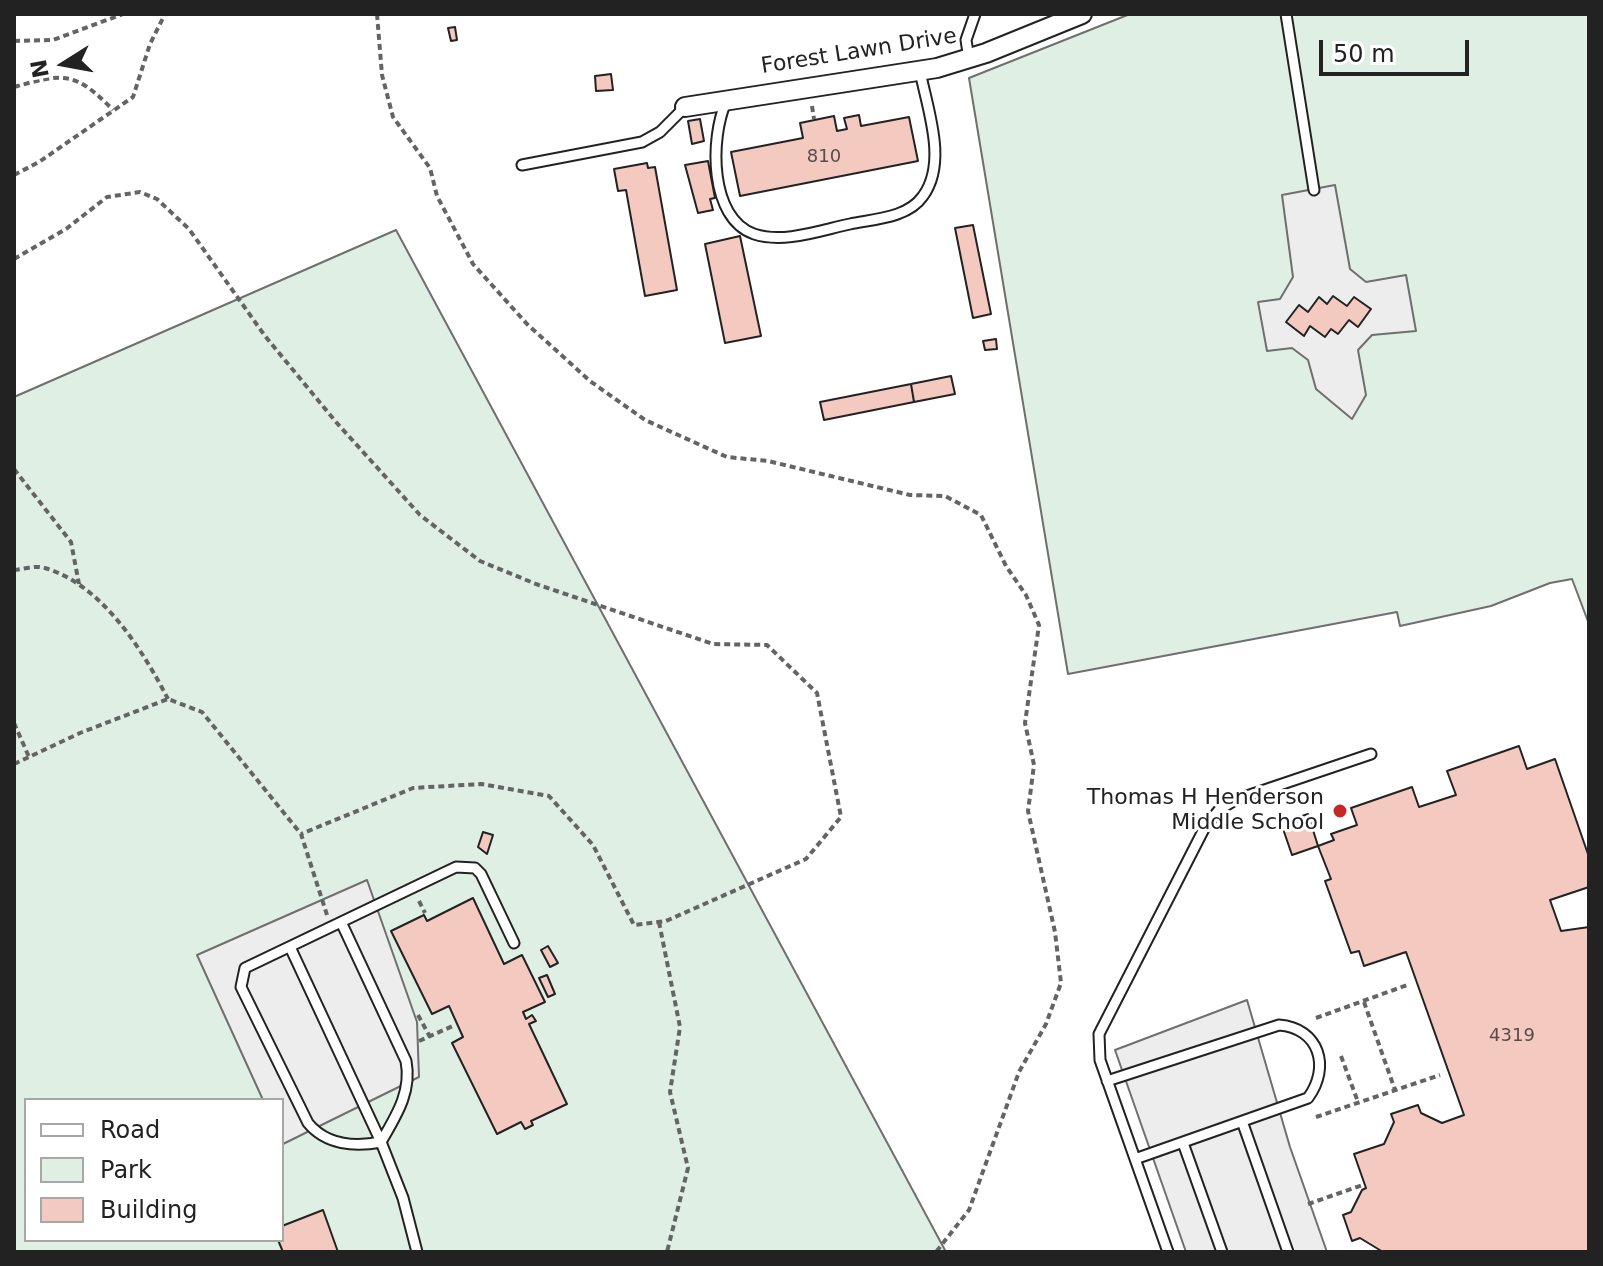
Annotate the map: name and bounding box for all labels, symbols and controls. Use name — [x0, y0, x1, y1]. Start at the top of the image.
street label: Forest Lawn Drive — [759, 23, 959, 81]
north arrow — [24, 24, 104, 104]
scale bar — [1323, 24, 1473, 74]
text: 50 m — [1333, 40, 1395, 68]
text: N — [26, 57, 54, 80]
house number: 810 — [807, 146, 841, 168]
place label: Thomas H Henderson Middle School — [1087, 785, 1324, 836]
marker: Thomas H Henderson Middle School — [1331, 802, 1349, 820]
house number: 4319 — [1489, 1025, 1535, 1047]
legend — [24, 1098, 284, 1242]
text: Road — [100, 1116, 160, 1144]
text: Park — [100, 1156, 152, 1184]
text: Building — [100, 1196, 197, 1224]

